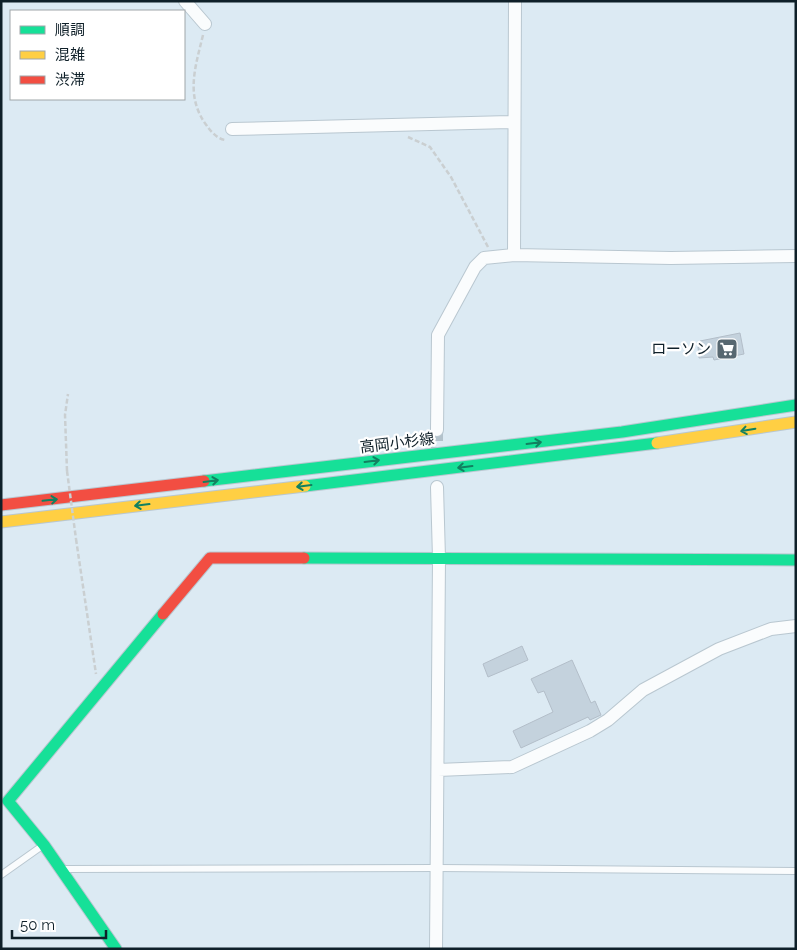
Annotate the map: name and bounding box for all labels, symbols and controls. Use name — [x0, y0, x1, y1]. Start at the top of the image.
legend — [10, 10, 185, 100]
text: 順調 — [55, 21, 85, 39]
text: 混雑 — [55, 46, 85, 64]
text: 渋滞 — [55, 71, 85, 89]
supermarket icon: ローソン — [715, 337, 739, 361]
place label: ローソン — [651, 340, 711, 358]
one-way arrow — [740, 426, 756, 436]
street label: 高岡小杉線 — [359, 429, 435, 457]
one-way arrow — [525, 438, 541, 448]
one-way arrow — [364, 456, 380, 466]
one-way arrow — [457, 462, 473, 472]
one-way arrow — [203, 476, 219, 486]
one-way arrow — [296, 481, 312, 491]
one-way arrow — [41, 495, 57, 505]
one-way arrow — [135, 500, 151, 510]
scale bar — [12, 908, 106, 940]
text: 50 m — [20, 916, 55, 934]

